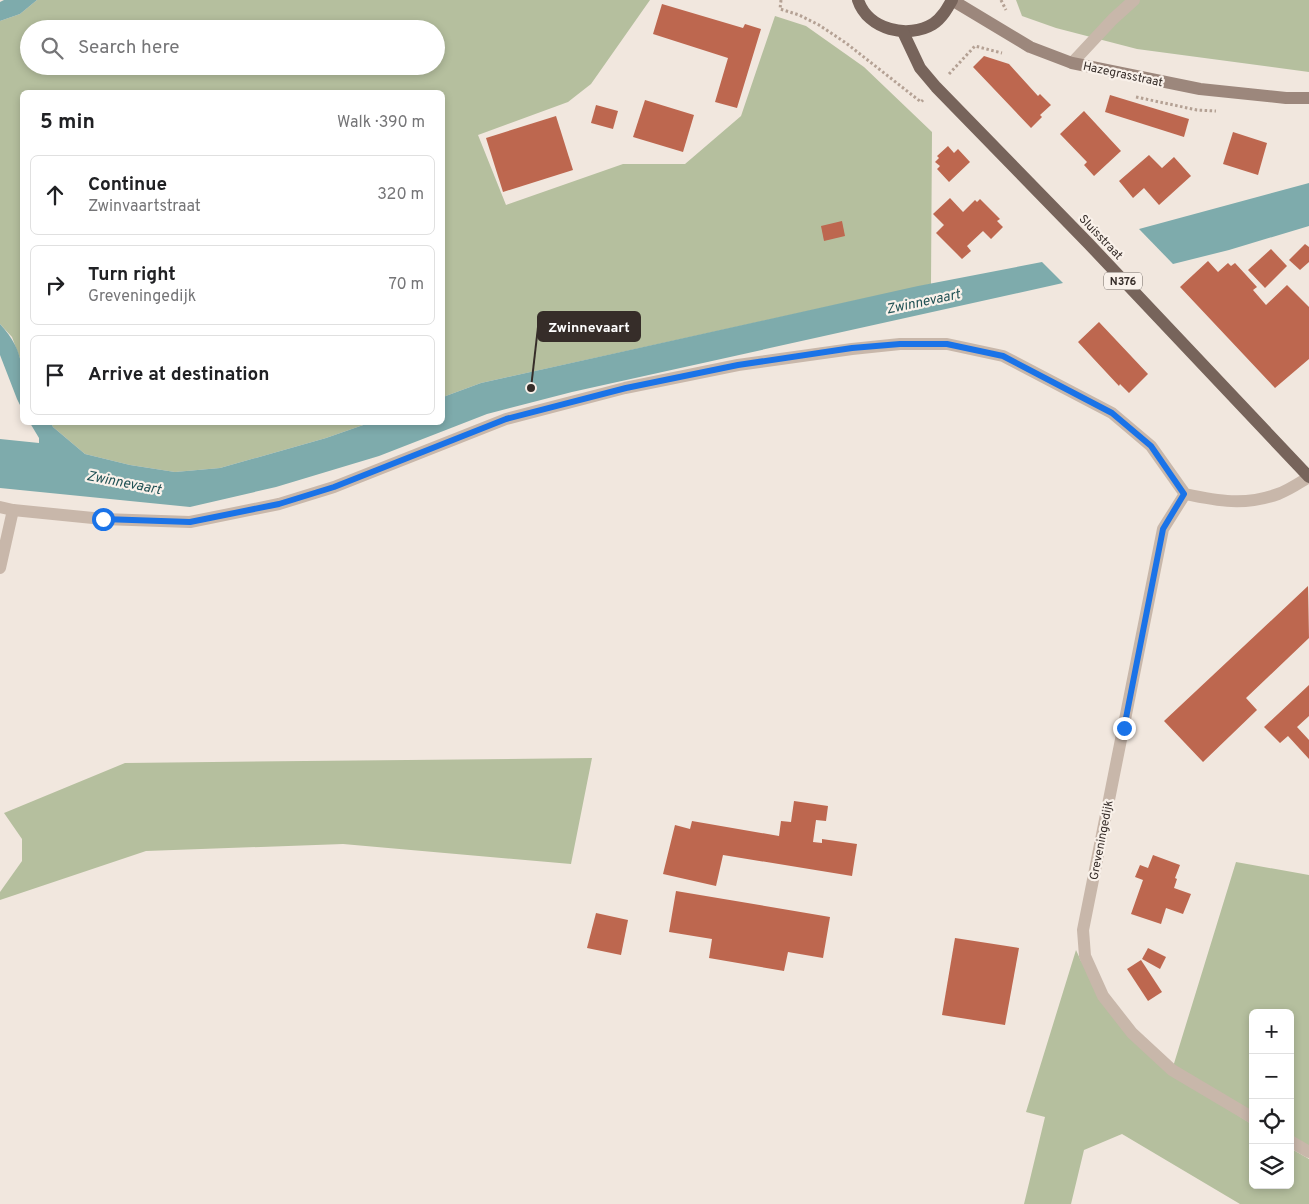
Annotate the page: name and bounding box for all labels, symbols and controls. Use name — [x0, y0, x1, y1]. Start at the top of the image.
search box — [20, 20, 445, 75]
icon: search — [38, 34, 66, 62]
text: Search here — [78, 36, 180, 60]
street label: Hazegrasstraat — [1081, 59, 1164, 91]
text: 5 min — [40, 109, 95, 136]
text: Walk · 390 m — [337, 113, 425, 133]
text: Continue — [88, 173, 167, 197]
icon: ahead — [41, 181, 69, 209]
text: 320 m — [377, 185, 424, 205]
text: Zwinvaartstraat — [88, 197, 201, 217]
street label: Sluisstraat — [1075, 212, 1126, 264]
text: Turn right — [88, 263, 176, 287]
icon: right — [41, 271, 69, 299]
road number: N376 — [1104, 272, 1142, 290]
text: 70 m — [389, 275, 424, 295]
water label: Zwinnevaart — [885, 286, 963, 319]
text: Greveningedijk — [88, 287, 196, 307]
callout: Zwinnevaart — [538, 312, 640, 341]
text: Zwinnevaart — [548, 320, 630, 337]
icon: arrive — [41, 361, 69, 389]
text: Arrive at destination — [88, 363, 269, 387]
water label: Zwinnevaart — [85, 468, 163, 499]
route start — [92, 508, 115, 531]
route end — [1113, 717, 1136, 740]
street label: Greveningedijk — [1086, 799, 1118, 882]
map controls — [1249, 1009, 1294, 1189]
button: + — [1249, 1009, 1294, 1054]
button: − — [1249, 1054, 1294, 1099]
button: locate — [1249, 1099, 1294, 1144]
button: layers — [1249, 1144, 1294, 1189]

